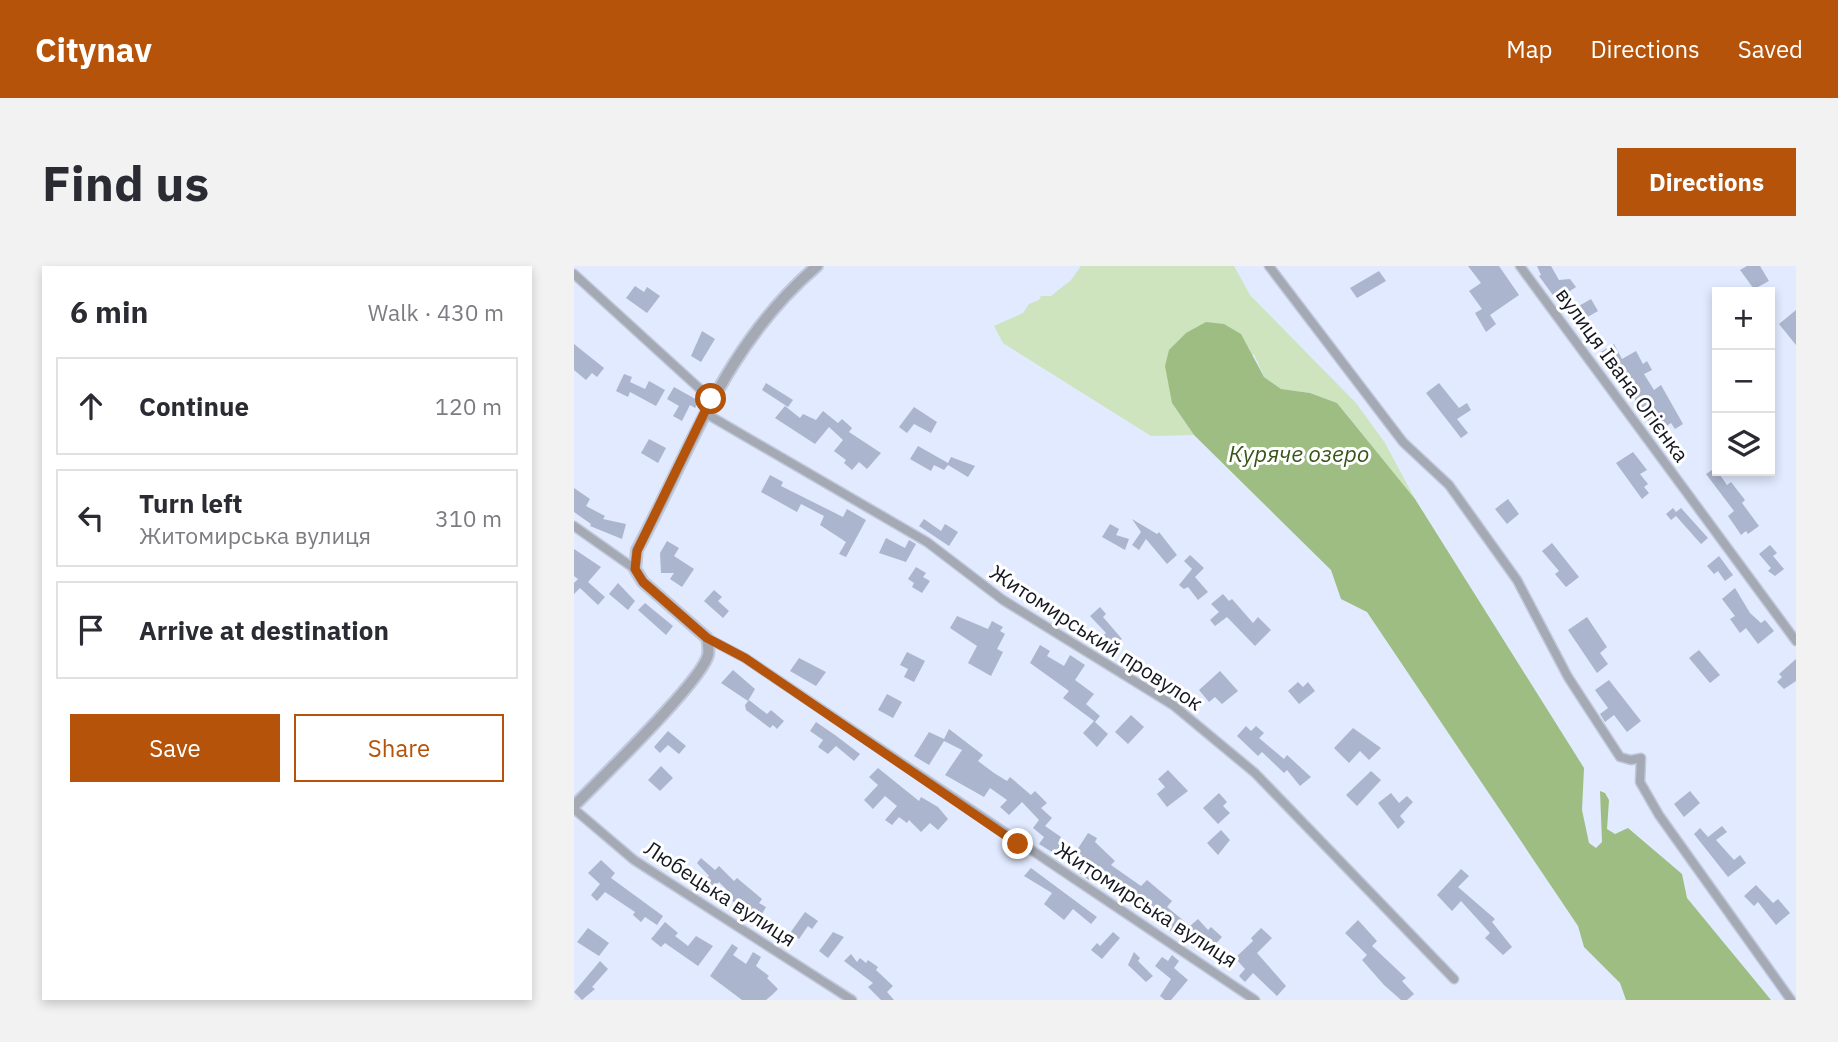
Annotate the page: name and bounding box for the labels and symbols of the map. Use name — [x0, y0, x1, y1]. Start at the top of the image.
street label: вулиця Івана Огієнка — [1550, 282, 1696, 467]
route start — [695, 383, 726, 414]
water label: Куряче озеро — [1229, 438, 1369, 468]
street label: Житомирський провулок — [985, 558, 1208, 717]
route end — [1002, 828, 1033, 859]
street label: Любецька вулиця — [640, 834, 802, 953]
street label: Житомирська вулиця — [1050, 835, 1243, 974]

